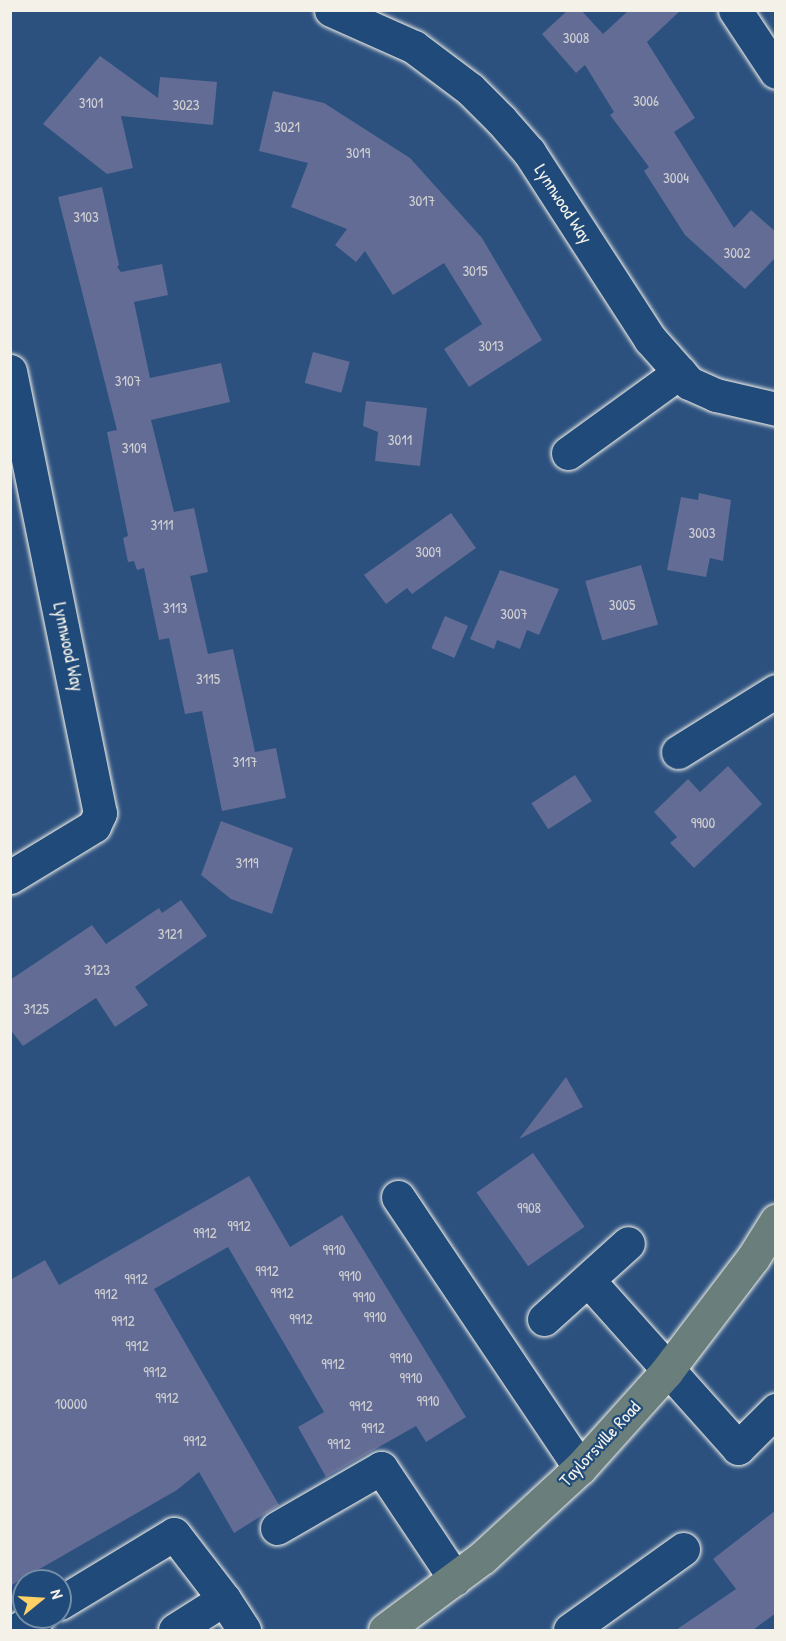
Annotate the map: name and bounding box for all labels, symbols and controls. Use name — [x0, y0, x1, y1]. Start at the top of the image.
house number: 3008 — [563, 29, 589, 47]
house number: 3006 — [633, 92, 659, 110]
house number: 3101 — [79, 94, 103, 112]
house number: 3023 — [172, 96, 200, 114]
house number: 3021 — [274, 118, 300, 136]
house number: 3019 — [346, 144, 370, 162]
street label: Lynnwood Way — [529, 160, 597, 248]
house number: 3004 — [663, 169, 689, 187]
house number: 3017 — [409, 192, 435, 210]
house number: 3103 — [73, 208, 99, 226]
house number: 3002 — [723, 244, 751, 262]
house number: 3015 — [462, 262, 488, 280]
house number: 3013 — [478, 337, 504, 355]
house number: 3107 — [115, 372, 141, 390]
house number: 3011 — [388, 431, 412, 449]
house number: 3109 — [122, 439, 146, 457]
house number: 3111 — [150, 516, 174, 534]
house number: 3003 — [689, 524, 715, 542]
house number: 3009 — [415, 543, 441, 561]
house number: 3005 — [609, 596, 635, 614]
house number: 3113 — [163, 599, 187, 617]
street label: Lynnwood Way — [48, 601, 88, 693]
house number: 3007 — [500, 605, 528, 623]
house number: 3115 — [196, 670, 220, 688]
house number: 3117 — [232, 753, 258, 771]
house number: 9900 — [691, 814, 715, 832]
house number: 3119 — [235, 854, 259, 872]
house number: 3121 — [158, 925, 182, 943]
house number: 3123 — [84, 961, 110, 979]
house number: 3125 — [23, 1000, 49, 1018]
house number: 9908 — [517, 1199, 541, 1217]
house number: 9912 — [227, 1217, 251, 1235]
house number: 9912 — [193, 1224, 217, 1242]
house number: 9910 — [322, 1241, 346, 1259]
house number: 9912 — [255, 1262, 279, 1280]
house number: 9910 — [338, 1267, 362, 1285]
house number: 9912 — [124, 1270, 148, 1288]
house number: 9912 — [270, 1284, 294, 1302]
house number: 9912 — [94, 1285, 118, 1303]
house number: 9910 — [352, 1288, 376, 1306]
house number: 9910 — [363, 1308, 387, 1326]
house number: 9912 — [289, 1310, 313, 1328]
house number: 9912 — [111, 1312, 135, 1330]
house number: 9912 — [125, 1337, 149, 1355]
house number: 9910 — [389, 1349, 413, 1367]
house number: 9912 — [321, 1355, 345, 1373]
house number: 9912 — [143, 1363, 167, 1381]
house number: 9910 — [399, 1369, 423, 1387]
house number: 9912 — [155, 1389, 179, 1407]
house number: 9910 — [416, 1392, 440, 1410]
house number: 10000 — [55, 1395, 87, 1413]
house number: 9912 — [349, 1397, 373, 1415]
street label: Taylorsville Road — [555, 1397, 645, 1491]
house number: 9912 — [361, 1419, 385, 1437]
house number: 9912 — [183, 1432, 207, 1450]
house number: 9912 — [327, 1435, 351, 1453]
north arrow — [12, 1569, 72, 1629]
text: N — [45, 1587, 69, 1601]

